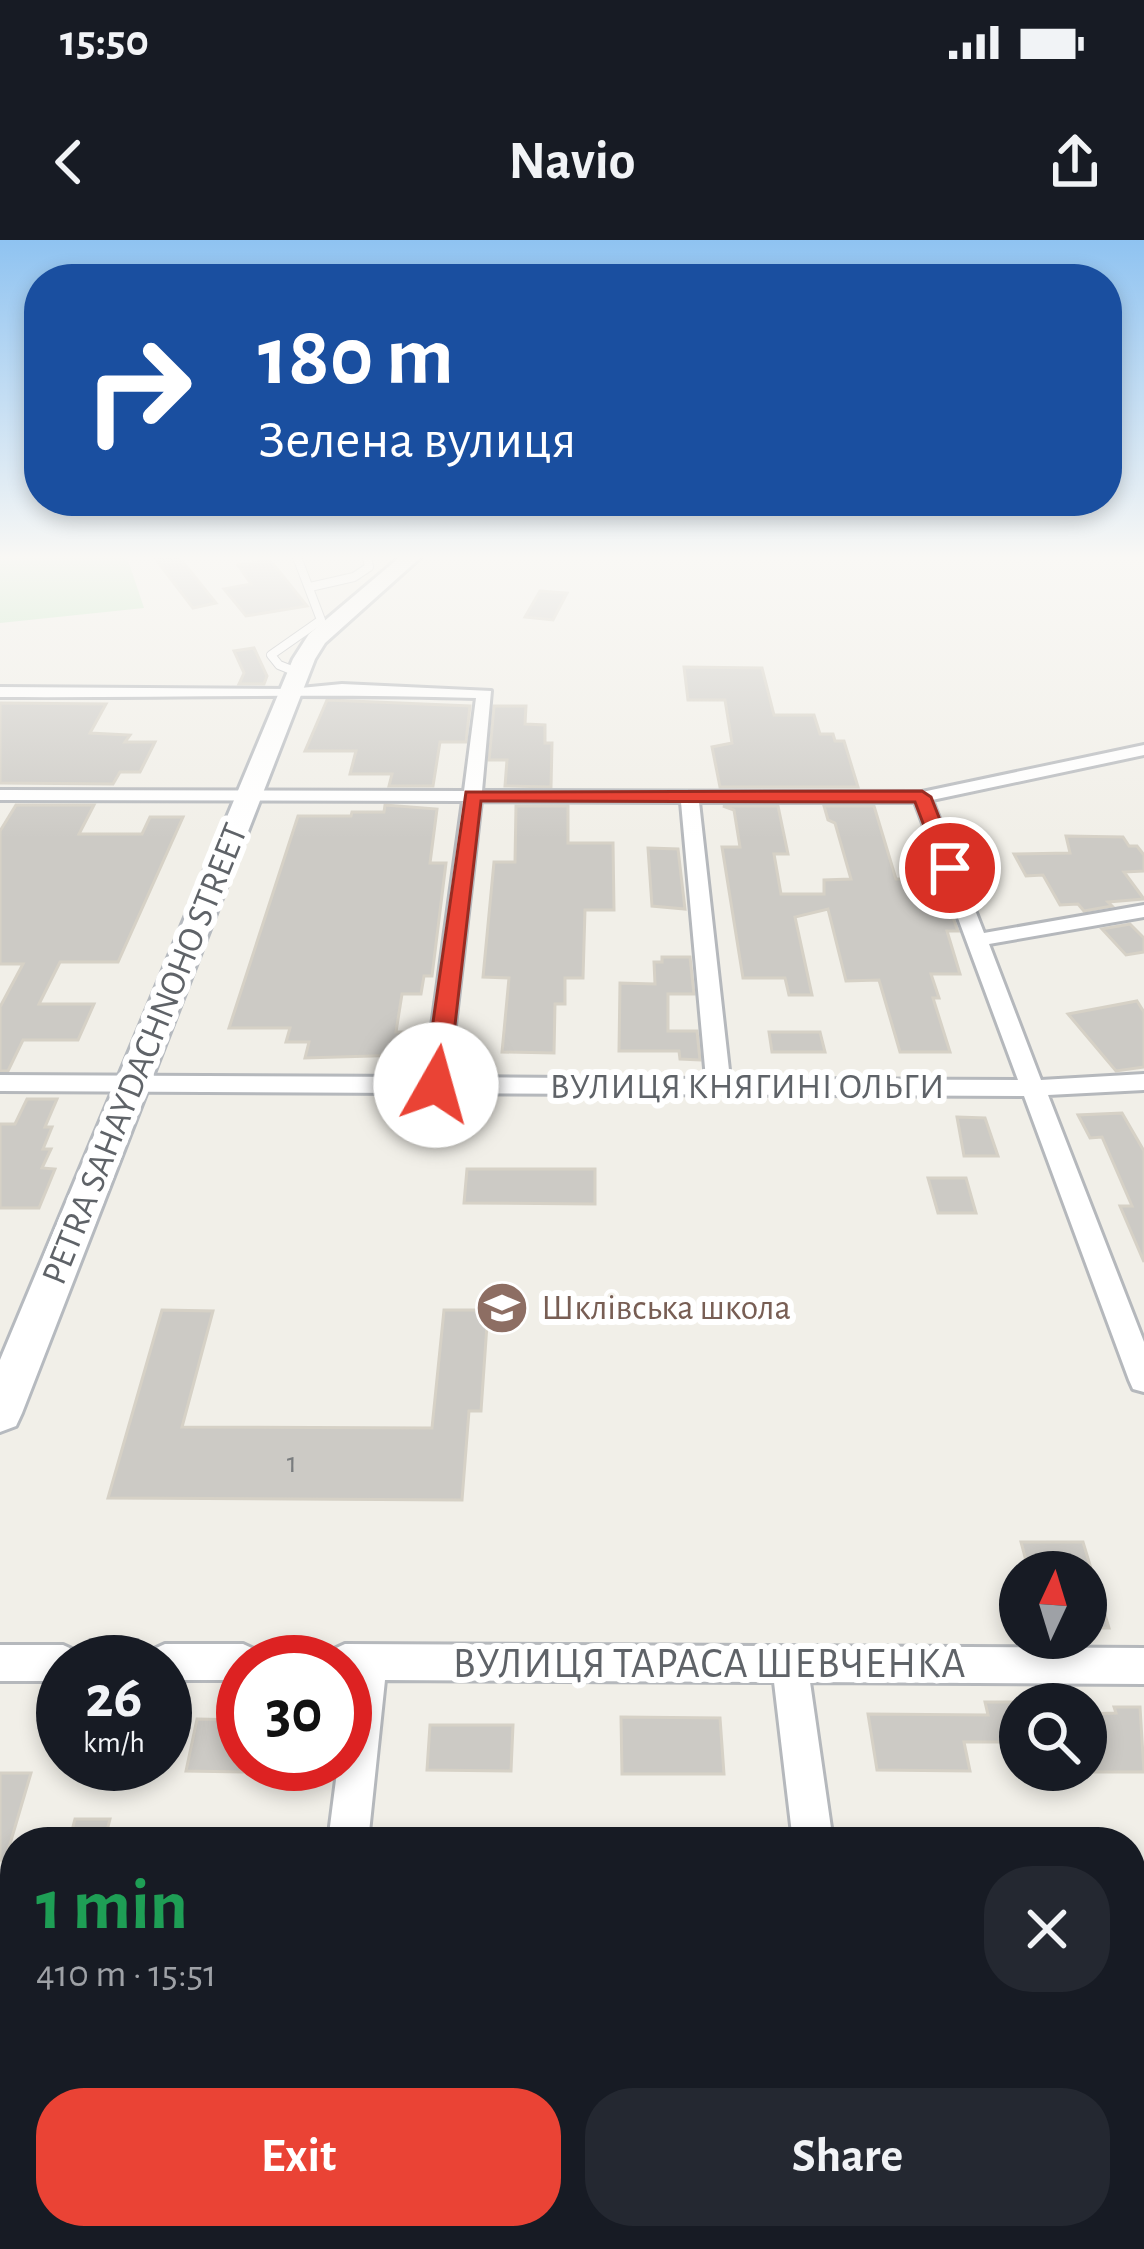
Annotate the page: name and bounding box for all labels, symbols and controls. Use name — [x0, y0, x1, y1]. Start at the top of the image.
text: 15:50 — [60, 19, 149, 64]
icon: back — [36, 129, 102, 195]
icon: share — [1042, 129, 1108, 195]
text: Navio — [508, 135, 636, 189]
icon: right — [60, 312, 216, 468]
text: 180 m — [258, 316, 454, 400]
text: Зелена вулиця — [258, 414, 576, 468]
pin — [899, 817, 1001, 919]
street label: PETRA SAHAYDACHNOHO STREET — [36, 819, 254, 1289]
icon: arrive — [917, 835, 983, 901]
position arrow — [373, 1022, 499, 1148]
street label: ВУЛИЦЯ КНЯГИНІ ОЛЬГИ — [550, 1069, 944, 1105]
school or university icon: Шклівська школа — [474, 1280, 530, 1336]
place label: Шклівська школа — [541, 1290, 791, 1326]
house number: 1 — [287, 1448, 297, 1478]
north arrow — [999, 1551, 1107, 1659]
map controls — [999, 1551, 1107, 1791]
speed limit sign: 30 — [216, 1635, 372, 1791]
street label: ВУЛИЦЯ ТАРАСА ШЕВЧЕНКА — [452, 1643, 966, 1685]
text: 26 — [85, 1668, 143, 1728]
button: search — [999, 1683, 1107, 1791]
text: km/h — [83, 1728, 145, 1758]
button: close — [984, 1866, 1110, 1992]
text: 1 min — [36, 1870, 188, 1942]
text: 410 m · 15:51 — [36, 1955, 217, 1994]
button: Exit — [36, 2088, 561, 2226]
button: Share — [585, 2088, 1110, 2226]

